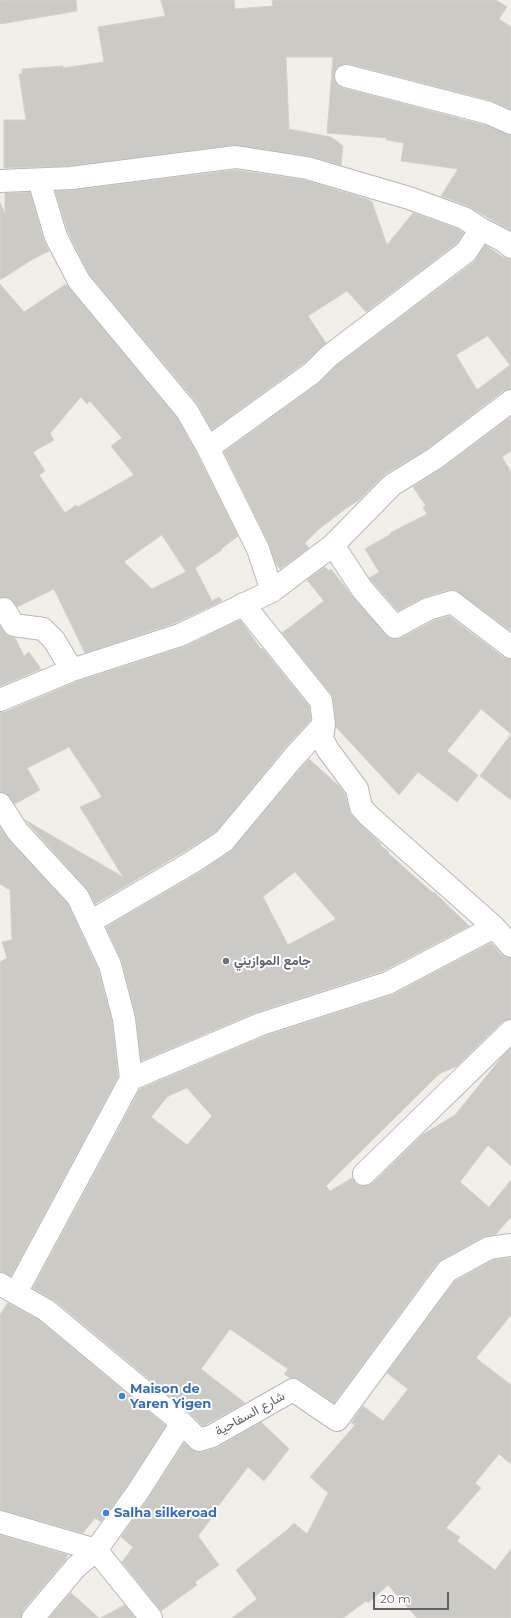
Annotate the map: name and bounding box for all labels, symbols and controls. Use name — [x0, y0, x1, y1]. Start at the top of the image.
place label: جامع الموازيني — [234, 953, 311, 969]
marker: جامع الموازيني — [221, 956, 231, 966]
place label: Maison de Yaren Yigen — [130, 1381, 211, 1412]
street label: شارع السفاحية — [212, 1388, 288, 1440]
marker: Maison de Yaren Yigen — [117, 1391, 127, 1401]
place label: Salha silkeroad — [114, 1505, 217, 1521]
marker: Salha silkeroad — [101, 1508, 111, 1518]
scale bar — [375, 1584, 451, 1610]
text: 20 m — [380, 1591, 411, 1606]

